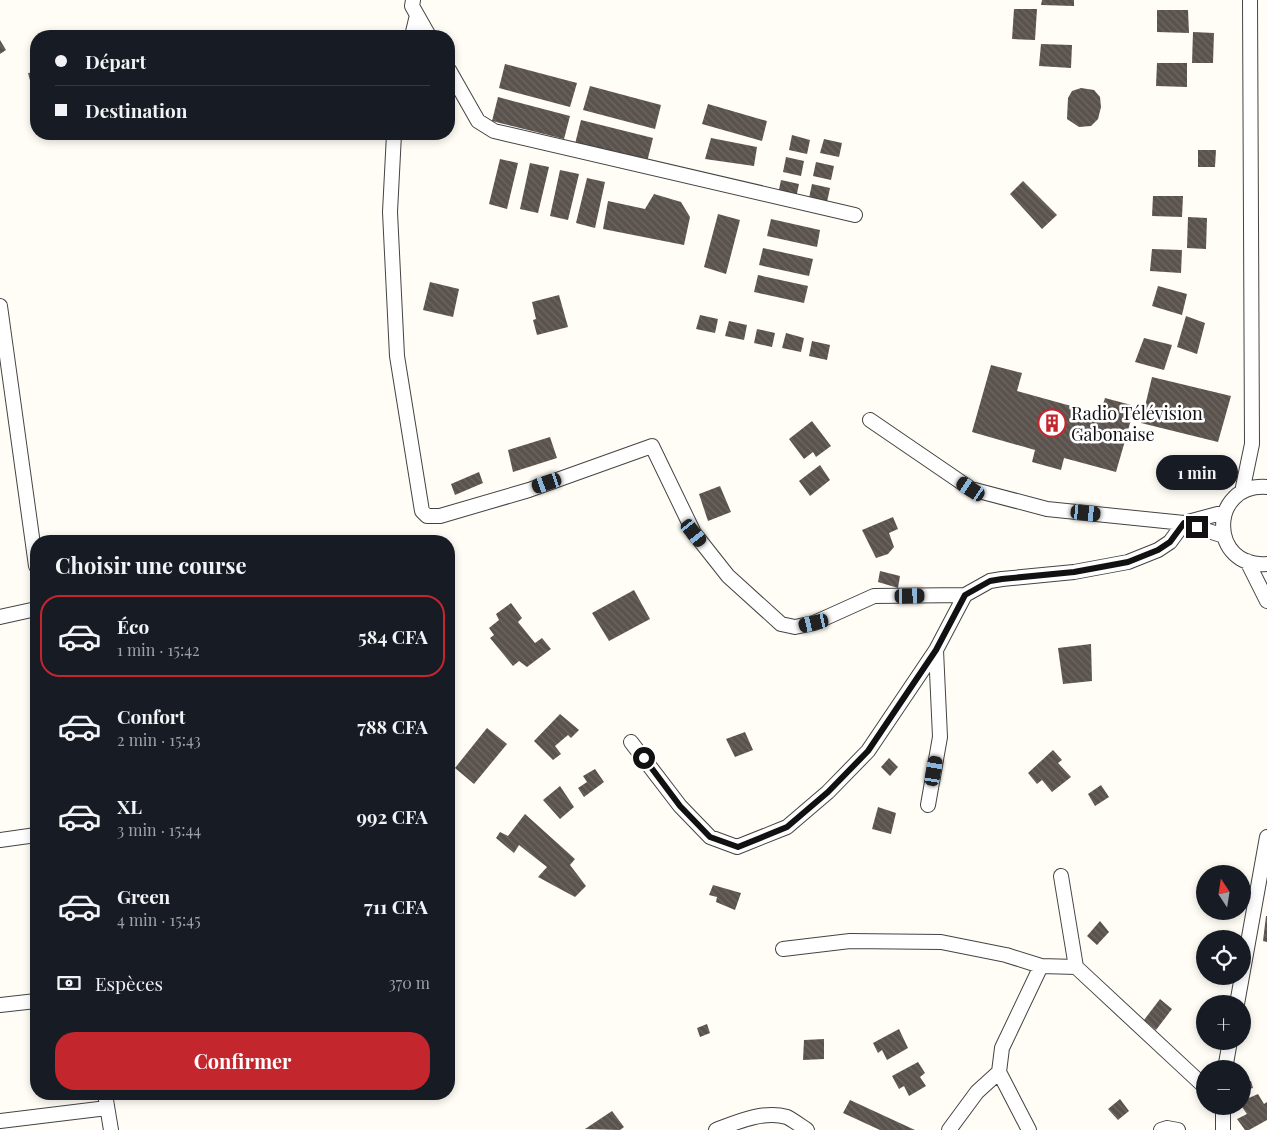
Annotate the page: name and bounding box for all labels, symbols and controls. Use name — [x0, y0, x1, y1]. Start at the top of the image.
text: Départ — [85, 48, 146, 74]
text: Destination — [85, 97, 187, 123]
place label: Radio Télévision Gabonaise — [1071, 401, 1203, 446]
building icon: Radio Télévision Gabonaise — [1037, 408, 1067, 438]
callout: 1 min — [1156, 454, 1238, 490]
text: 1 min — [1177, 462, 1217, 483]
car — [530, 471, 563, 495]
car — [954, 474, 987, 504]
car — [1070, 504, 1101, 522]
route end — [1186, 516, 1208, 538]
car — [678, 517, 709, 549]
text: Choisir une course — [55, 550, 247, 580]
car — [894, 588, 925, 604]
car — [797, 612, 830, 634]
text: Éco — [117, 613, 149, 639]
icon: car — [57, 614, 102, 659]
text: 584 CFA — [358, 623, 428, 649]
text: 1 min · 15:42 — [117, 639, 200, 660]
text: Confort — [117, 703, 185, 729]
icon: car — [57, 704, 102, 749]
text: 788 CFA — [357, 713, 428, 739]
text: 2 min · 15:43 — [117, 729, 201, 750]
route start — [633, 747, 655, 769]
car — [924, 755, 943, 787]
text: XL — [117, 793, 142, 819]
icon: car — [57, 794, 102, 839]
text: 992 CFA — [357, 803, 428, 829]
text: 3 min · 15:44 — [117, 819, 201, 840]
north arrow — [1196, 865, 1251, 920]
map controls — [1196, 865, 1251, 1115]
text: Green — [117, 883, 170, 909]
icon: car — [57, 884, 102, 929]
text: 711 CFA — [364, 893, 428, 919]
text: 4 min · 15:45 — [117, 909, 201, 930]
button: locate — [1196, 930, 1251, 985]
icon: cash — [55, 969, 83, 997]
text: Espèces — [95, 970, 163, 996]
text: 370 m — [388, 972, 430, 993]
button: + — [1196, 995, 1251, 1050]
button: Confirmer — [55, 1032, 430, 1090]
button: − — [1196, 1060, 1251, 1115]

